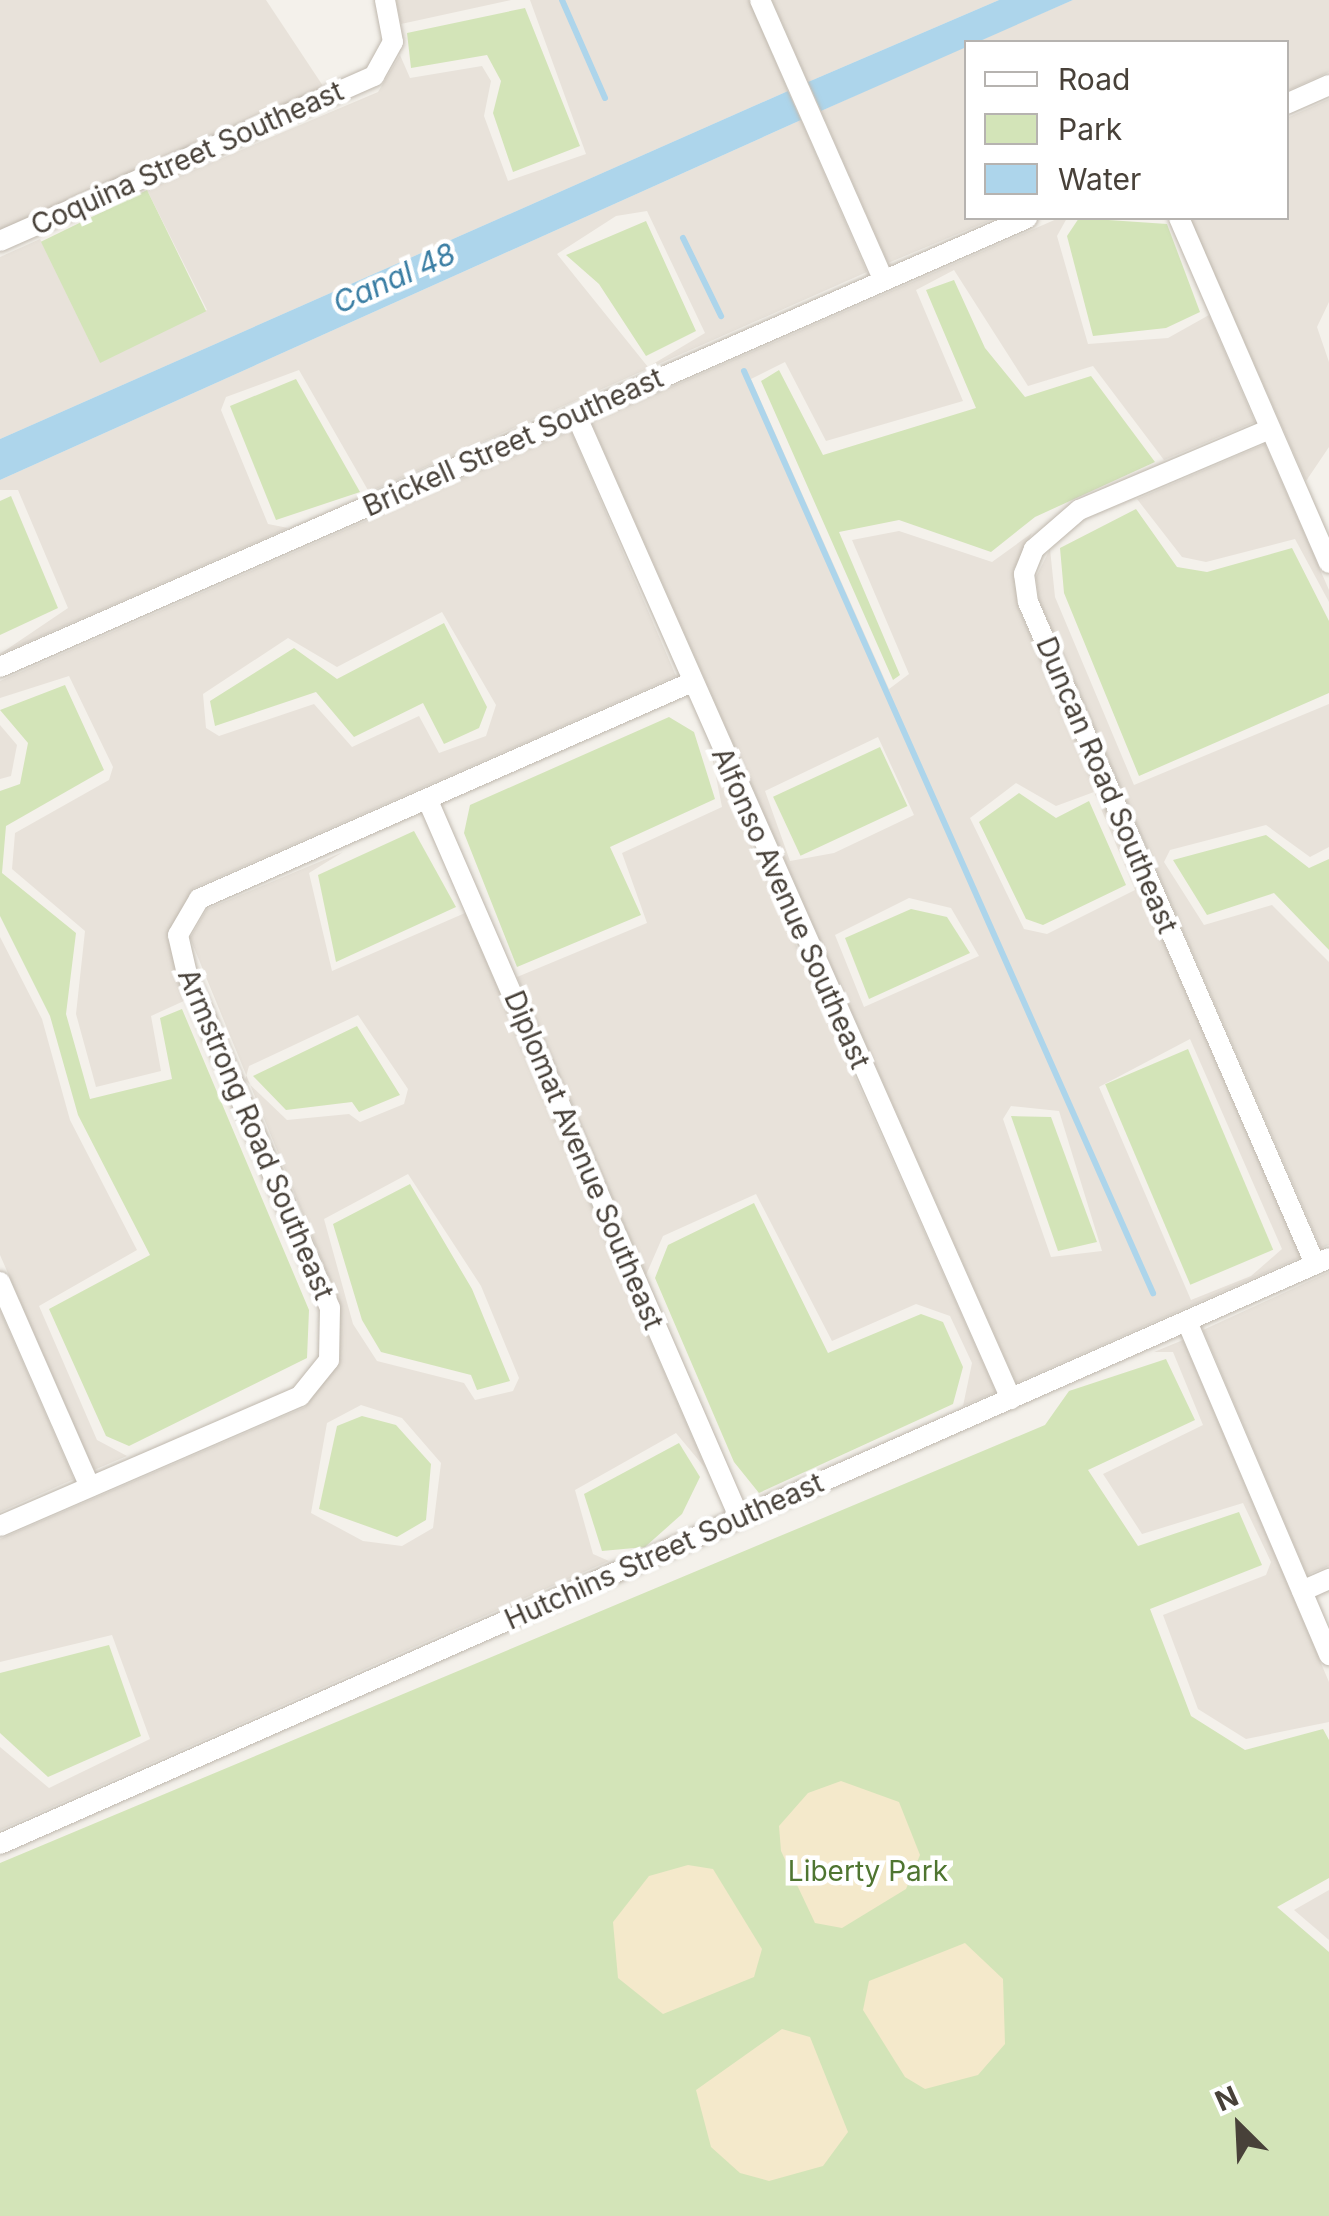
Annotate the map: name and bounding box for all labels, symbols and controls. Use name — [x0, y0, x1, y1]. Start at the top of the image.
legend — [964, 40, 1289, 220]
text: Road — [1058, 61, 1130, 97]
street label: Coquina Street Southeast — [26, 74, 348, 242]
text: Park — [1058, 111, 1122, 147]
text: Water — [1058, 161, 1141, 197]
water label: Canal 48 — [327, 235, 461, 321]
street label: Brickell Street Southeast — [358, 361, 668, 523]
street label: Duncan Road Southeast — [1029, 632, 1185, 938]
street label: Alfonso Avenue Southeast — [705, 742, 877, 1074]
street label: Armstrong Road Southeast — [171, 964, 341, 1304]
street label: Diplomat Avenue Southeast — [497, 986, 671, 1334]
street label: Hutchins Street Southeast — [500, 1465, 828, 1637]
park label: Liberty Park — [788, 1854, 948, 1888]
north arrow — [1189, 2076, 1289, 2176]
text: N — [1210, 2079, 1243, 2118]

